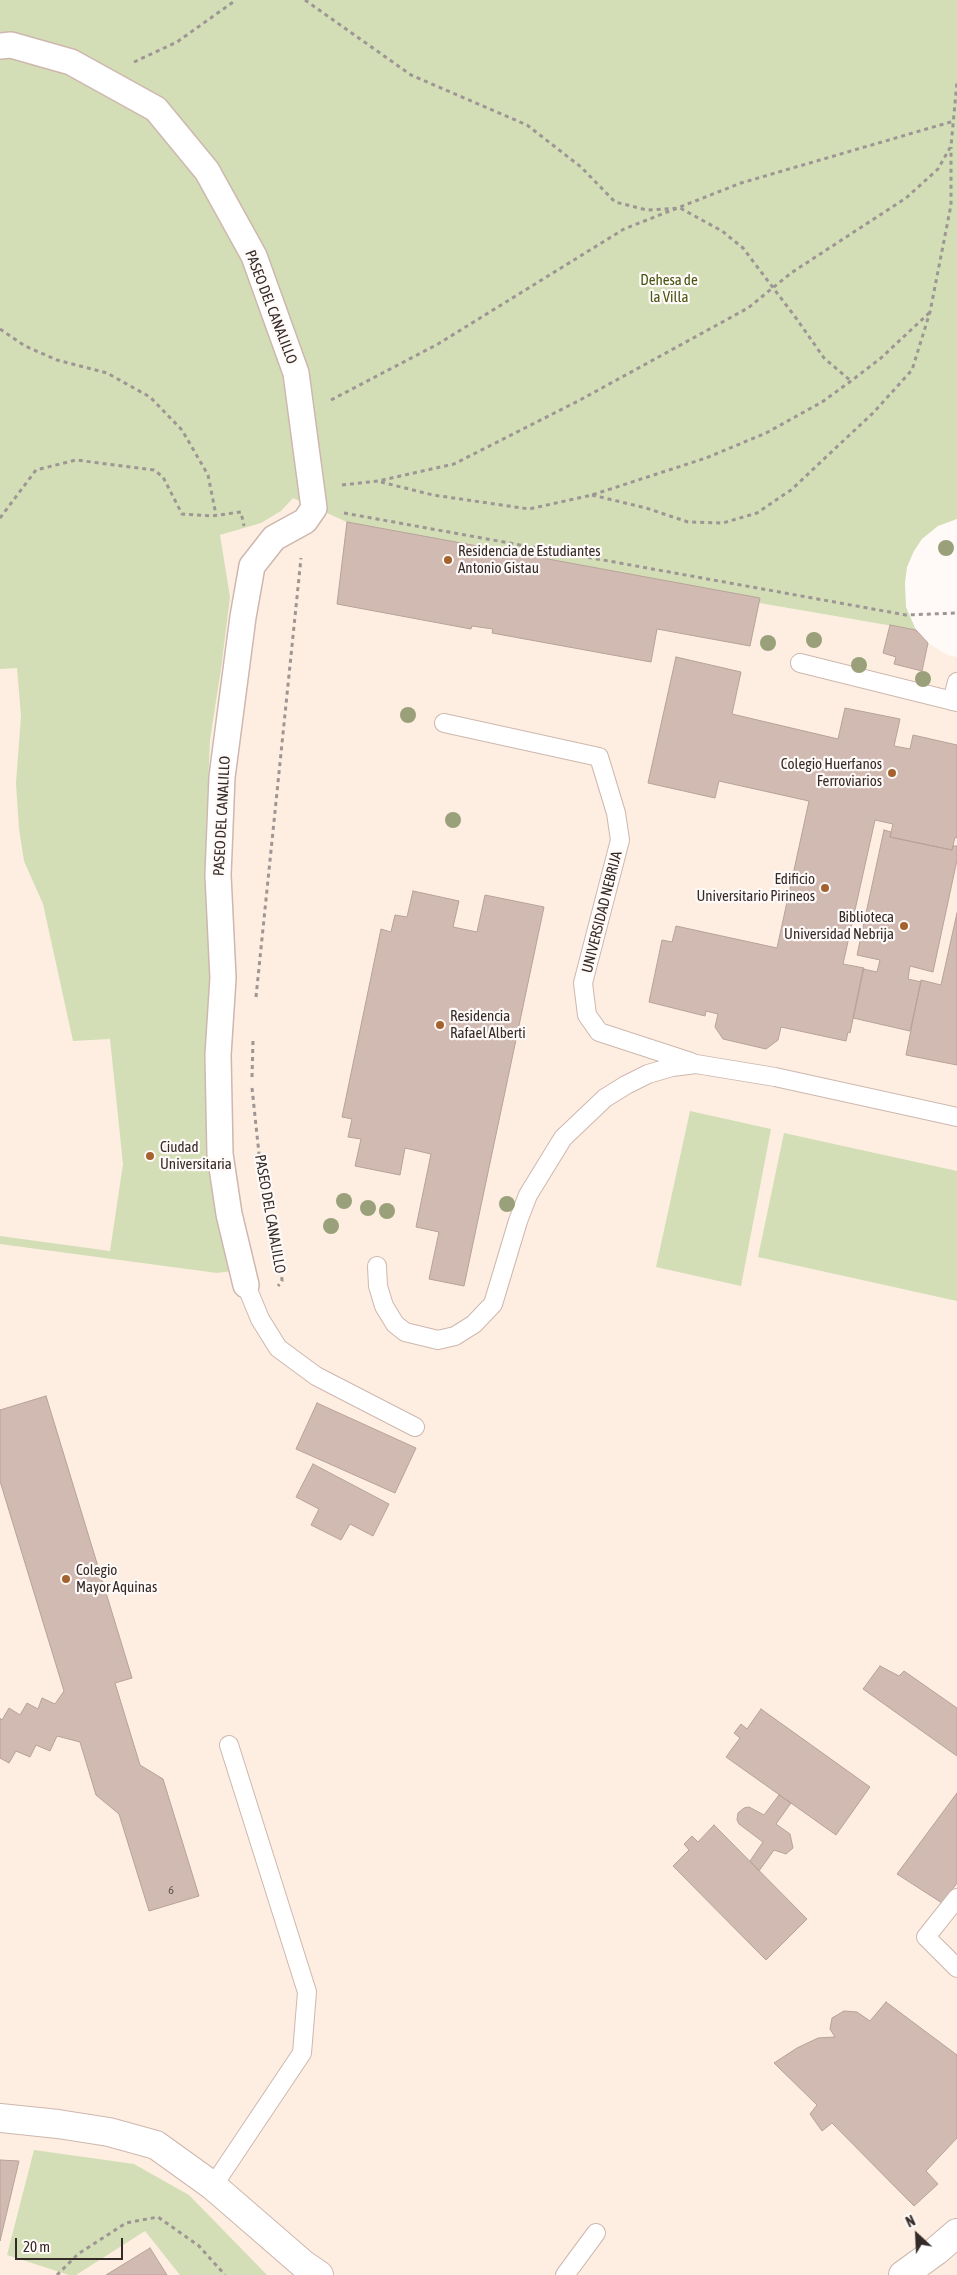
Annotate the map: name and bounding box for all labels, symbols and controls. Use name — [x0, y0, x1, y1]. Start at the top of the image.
street label: PASEO DEL CANALILLO — [241, 248, 301, 366]
park label: Dehesa de la Villa — [640, 271, 698, 306]
place label: Residencia de Estudiantes Antonio Gistau — [458, 542, 601, 577]
marker: Residencia de Estudiantes Antonio Gistau — [442, 554, 454, 566]
street label: PASEO DEL CANALILLO — [210, 755, 234, 877]
place label: Colegio Huerfanos Ferroviarios — [781, 755, 882, 790]
marker: Colegio Huerfanos Ferroviarios — [886, 767, 898, 779]
street label: UNIVERSIDAD NEBRIJA — [578, 849, 626, 975]
place label: Edificio Universitario Pirineos — [696, 870, 815, 905]
marker: Edificio Universitario Pirineos — [819, 882, 831, 894]
place label: Biblioteca Universidad Nebrija — [784, 908, 894, 943]
marker: Biblioteca Universidad Nebrija — [898, 920, 910, 932]
place label: Residencia Rafael Alberti — [450, 1007, 526, 1042]
marker: Residencia Rafael Alberti — [434, 1019, 446, 1031]
place label: Ciudad Universitaria — [160, 1138, 232, 1173]
marker: Ciudad Universitaria — [144, 1150, 156, 1162]
street label: PASEO DEL CANALILLO — [251, 1153, 289, 1275]
place label: Colegio Mayor Aquinas — [76, 1561, 157, 1596]
marker: Colegio Mayor Aquinas — [60, 1573, 72, 1585]
house number: 6 — [168, 1883, 174, 1897]
north arrow — [892, 2210, 942, 2260]
text: N — [904, 2212, 918, 2230]
scale bar — [18, 2228, 125, 2260]
text: 20 m — [23, 2238, 50, 2255]

